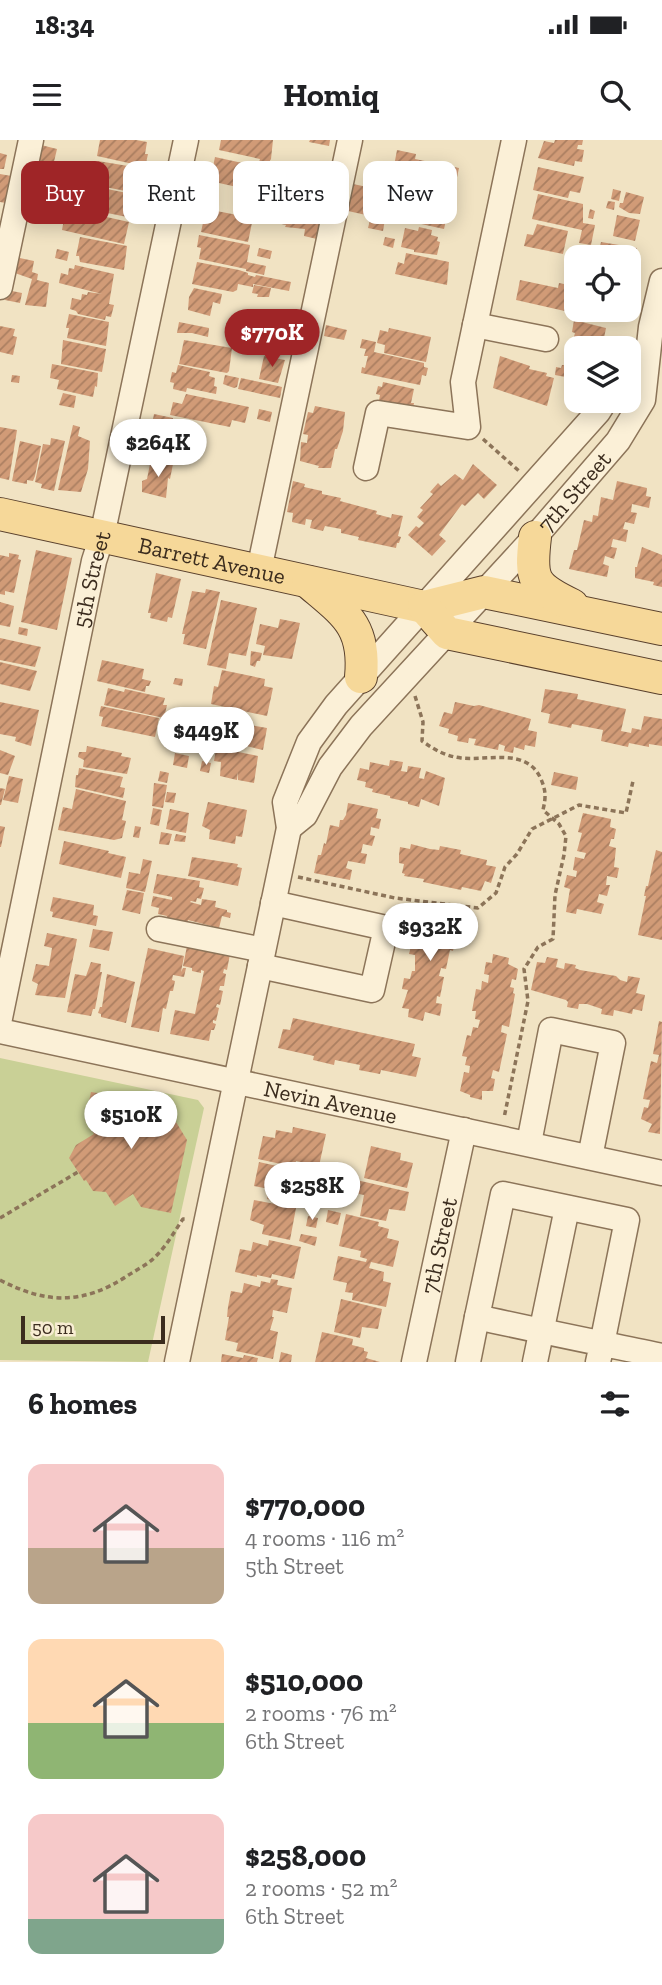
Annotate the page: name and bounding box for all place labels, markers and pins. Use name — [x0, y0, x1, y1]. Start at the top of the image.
pin: $770K — [223, 310, 321, 369]
pin: $264K — [109, 420, 207, 479]
pin: $449K — [157, 708, 255, 767]
pin: $932K — [381, 904, 479, 963]
pin: $510K — [82, 1091, 180, 1151]
pin: $258K — [263, 1163, 361, 1222]

